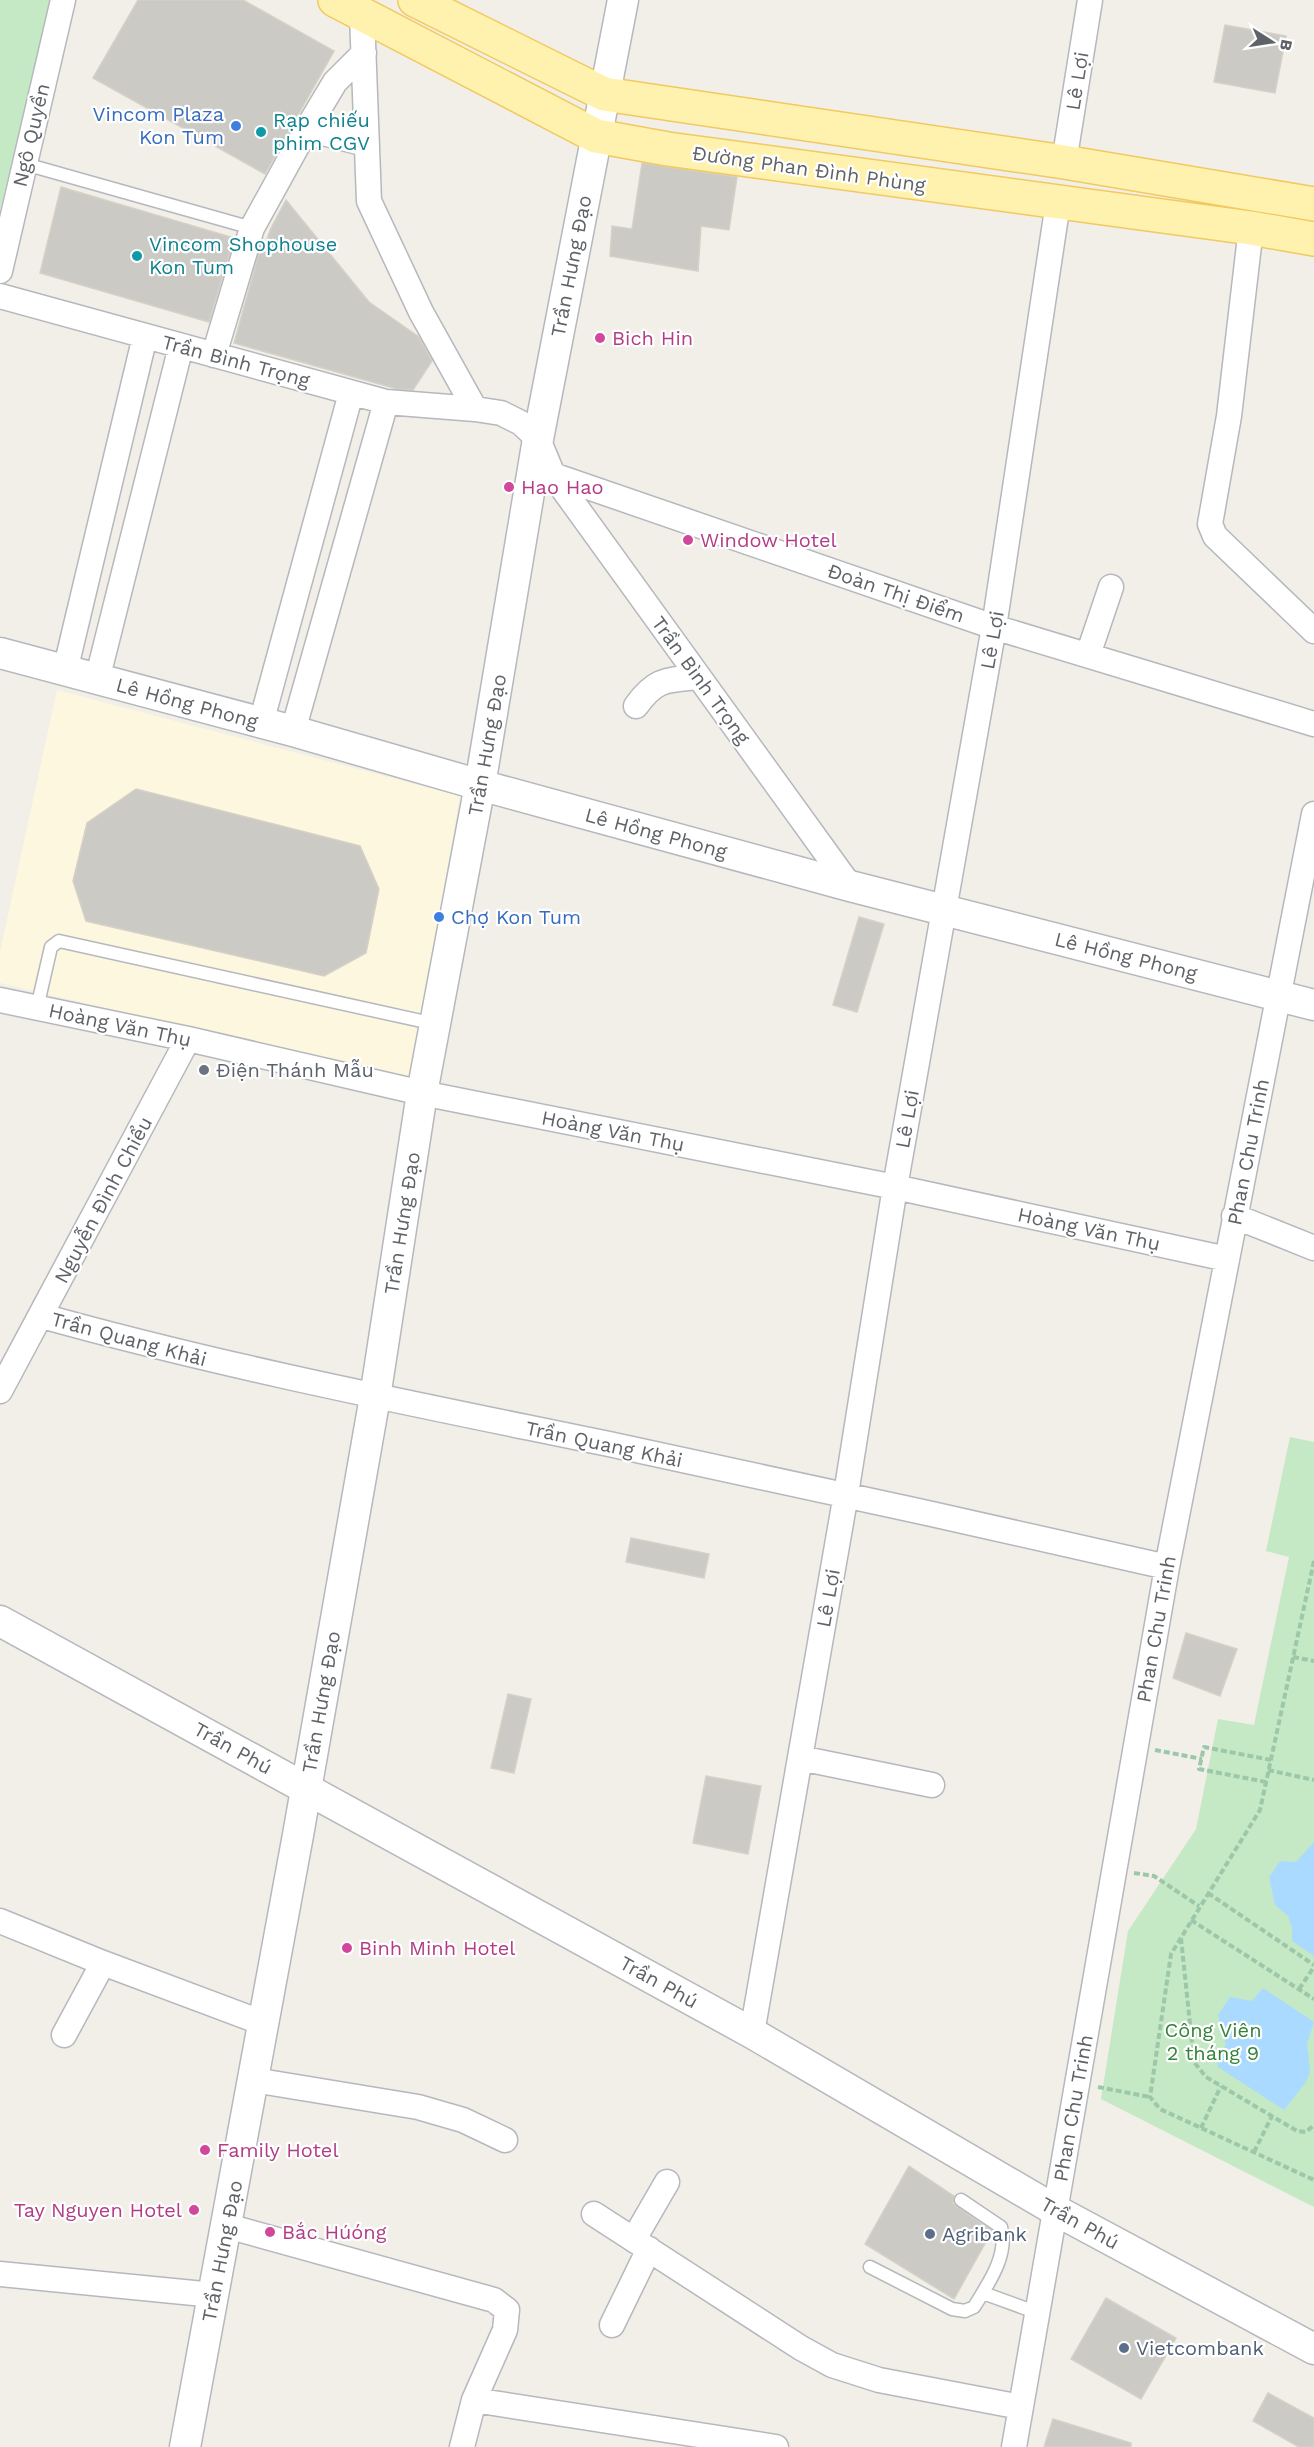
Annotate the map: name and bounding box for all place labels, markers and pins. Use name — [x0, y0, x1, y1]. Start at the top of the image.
place label: Vincom Plaza Kon Tum — [93, 102, 224, 149]
place label: Rạp chiếu phim CGV — [273, 108, 370, 155]
marker: Vincom Plaza Kon Tum — [229, 119, 243, 133]
marker: Rạp chiếu phim CGV — [254, 125, 268, 139]
place label: Vincom Shophouse Kon Tum — [149, 232, 337, 279]
marker: Vincom Shophouse Kon Tum — [130, 249, 144, 263]
place label: Bich Hin — [612, 326, 693, 350]
marker: Bich Hin — [593, 331, 607, 345]
place label: Hao Hao — [521, 475, 604, 499]
marker: Hao Hao — [502, 480, 516, 494]
place label: Window Hotel — [700, 528, 837, 552]
marker: Window Hotel — [681, 533, 695, 547]
place label: Chợ Kon Tum — [451, 905, 581, 929]
marker: Chợ Kon Tum — [432, 910, 446, 924]
place label: Điện Thánh Mẫu — [216, 1058, 374, 1082]
marker: Điện Thánh Mẫu — [197, 1063, 211, 1077]
place label: Binh Minh Hotel — [359, 1936, 515, 1960]
marker: Binh Minh Hotel — [340, 1941, 354, 1955]
place label: Family Hotel — [217, 2138, 339, 2162]
marker: Family Hotel — [198, 2143, 212, 2157]
place label: Tay Nguyen Hotel — [14, 2198, 182, 2222]
marker: Tay Nguyen Hotel — [187, 2203, 201, 2217]
place label: Bắc Húóng — [282, 2220, 387, 2244]
place label: Agribank — [942, 2222, 1027, 2246]
marker: Bắc Húóng — [263, 2225, 277, 2239]
marker: Agribank — [923, 2227, 937, 2241]
place label: Vietcombank — [1136, 2336, 1264, 2360]
marker: Vietcombank — [1117, 2341, 1131, 2355]

